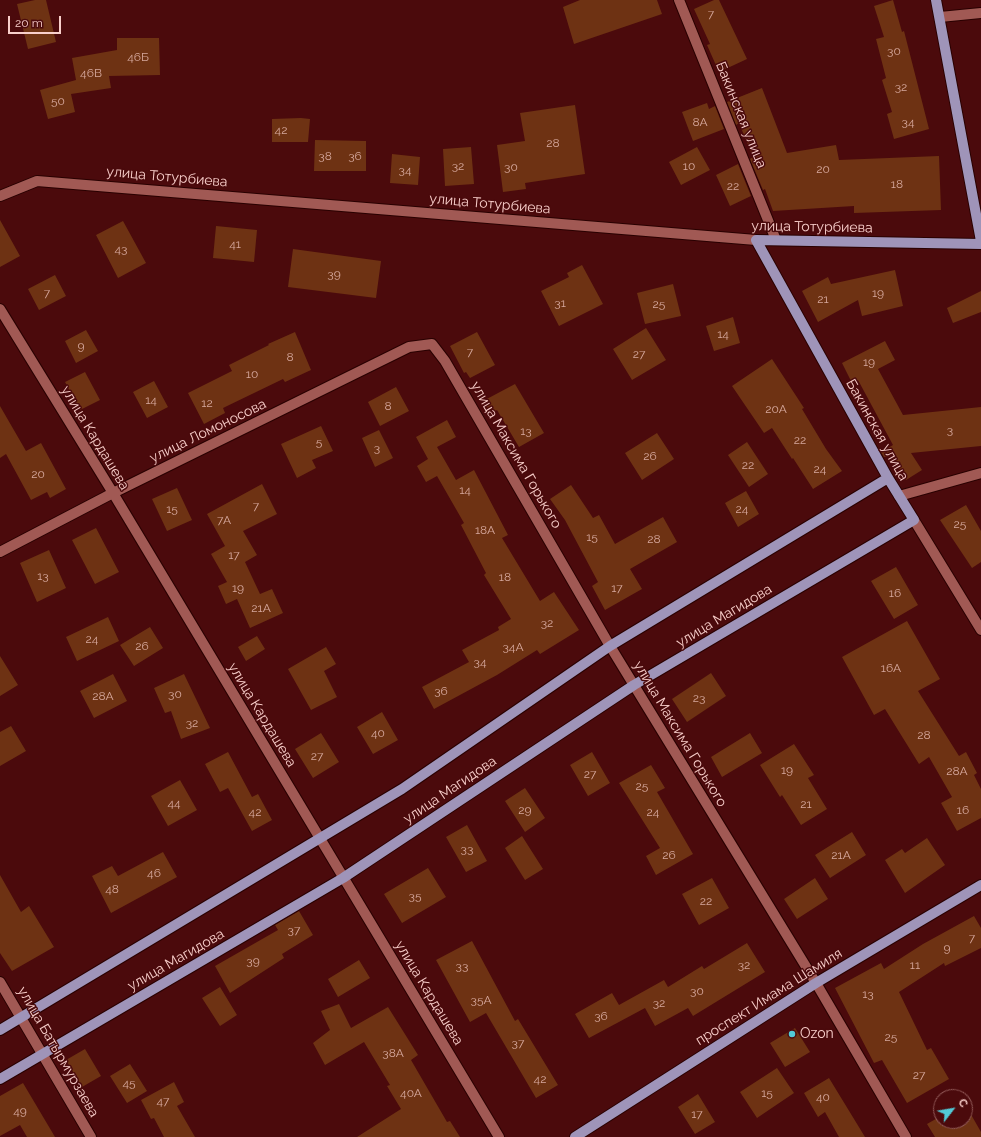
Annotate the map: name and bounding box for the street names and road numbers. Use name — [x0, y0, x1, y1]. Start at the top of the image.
street label: Бакинская улица — [712, 59, 770, 171]
street label: улица Тотурбиева — [106, 163, 228, 191]
street label: улица Тотурбиева — [429, 190, 551, 218]
street label: улица Тотурбиева — [751, 218, 873, 236]
street label: Бакинская улица — [842, 376, 912, 484]
street label: улица Максима Горького — [467, 378, 565, 532]
street label: улица Кардашева — [57, 383, 133, 493]
street label: улица Ломоносова — [147, 396, 269, 466]
street label: улица Магидова — [673, 581, 775, 651]
street label: улица Максима Горького — [630, 658, 730, 810]
street label: улица Кардашева — [224, 660, 300, 770]
street label: улица Магидова — [400, 753, 500, 827]
street label: улица Магидова — [125, 926, 227, 994]
street label: улица Кардашева — [391, 938, 467, 1048]
street label: проспект Имама Шамиля — [693, 945, 845, 1049]
street label: улица Батырмурзаева — [14, 984, 102, 1120]

